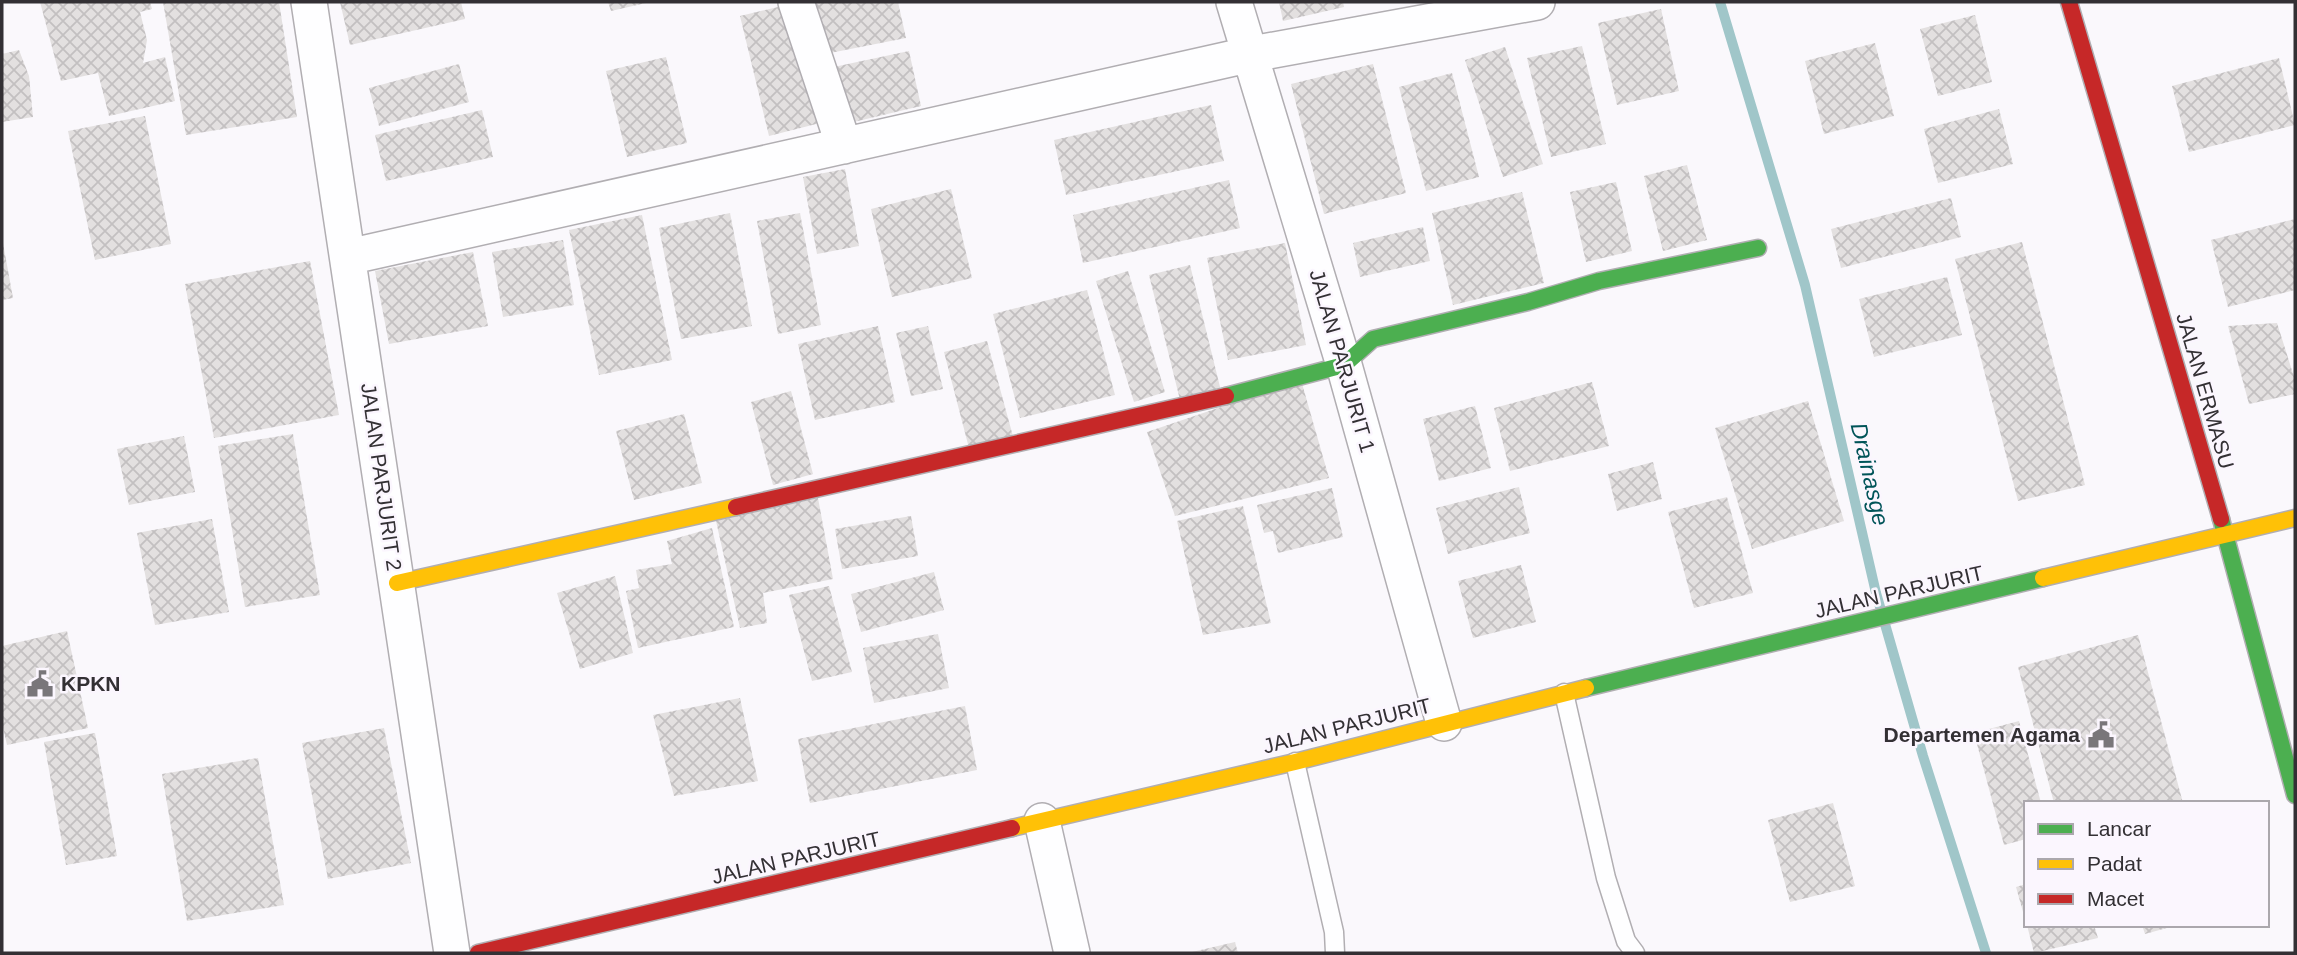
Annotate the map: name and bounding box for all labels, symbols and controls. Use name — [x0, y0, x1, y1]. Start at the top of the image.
street label: JALAN PARJURIT 1 — [1305, 267, 1380, 455]
street label: JALAN ERMASU — [2172, 310, 2239, 471]
street label: JALAN PARJURIT 2 — [357, 382, 406, 572]
water label: Drainasge — [1846, 420, 1894, 528]
street label: JALAN PARJURIT — [1812, 561, 1986, 622]
public building icon: KPKN — [25, 669, 55, 699]
place label: KPKN — [61, 672, 121, 695]
street label: JALAN PARJURIT — [1260, 693, 1433, 758]
public building icon: Departemen Agama — [2086, 720, 2116, 750]
place label: Departemen Agama — [1884, 723, 2080, 746]
legend — [2024, 801, 2269, 927]
text: Lancar — [2087, 817, 2151, 840]
street label: JALAN PARJURIT — [709, 827, 883, 888]
text: Padat — [2087, 852, 2142, 875]
text: Macet — [2087, 887, 2144, 910]

